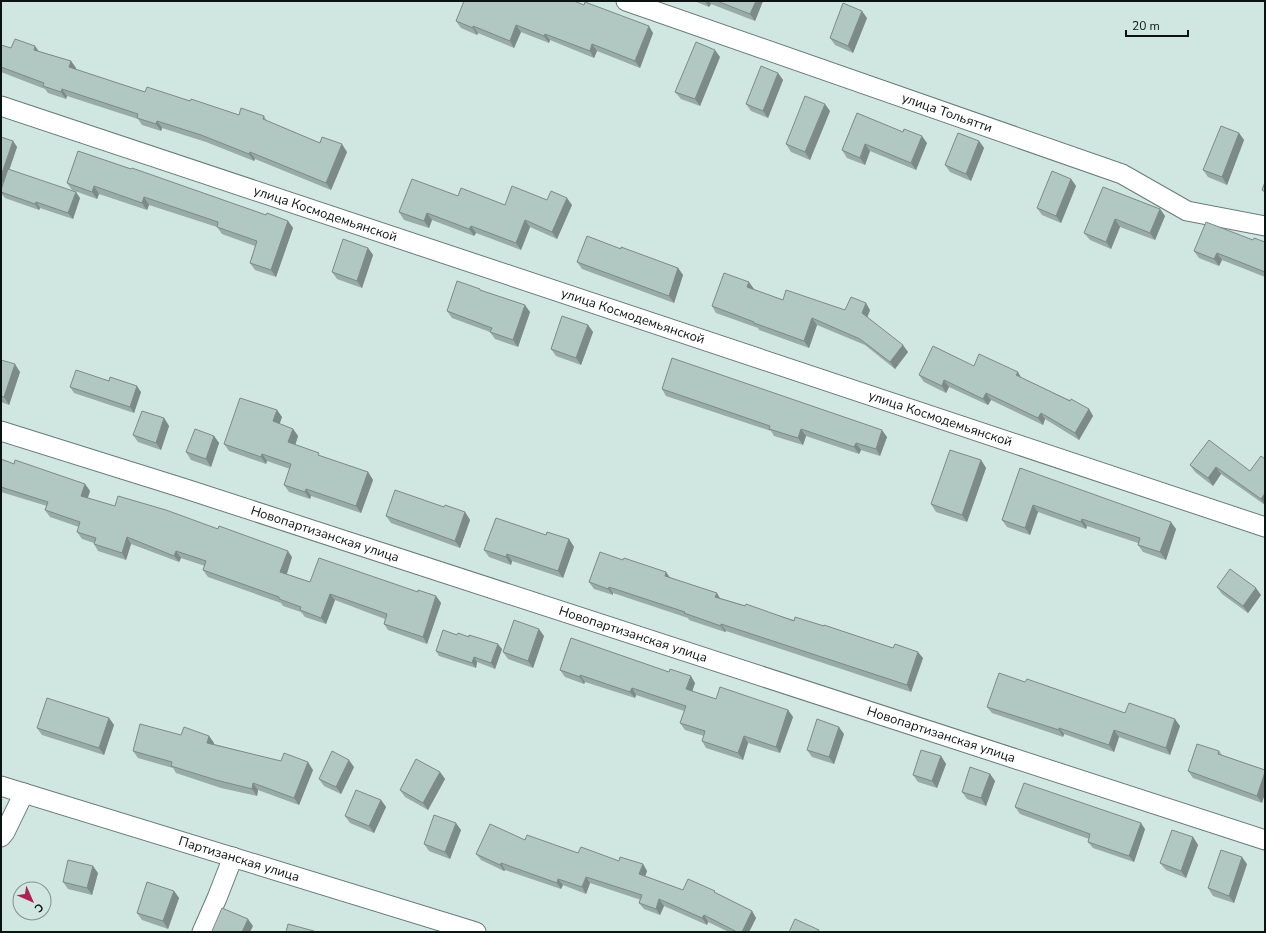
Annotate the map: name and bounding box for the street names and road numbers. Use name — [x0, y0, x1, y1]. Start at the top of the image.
street label: улица Тольятти — [899, 89, 995, 137]
street label: улица Космодемьянской — [251, 182, 400, 246]
street label: улица Космодемьянской — [559, 284, 707, 349]
street label: улица Космодемьянской — [866, 387, 1014, 451]
street label: Новопартизанская улица — [248, 502, 402, 567]
street label: Новопартизанская улица — [556, 602, 710, 667]
street label: Новопартизанская улица — [865, 702, 1018, 767]
street label: Партизанская улица — [176, 832, 302, 886]

